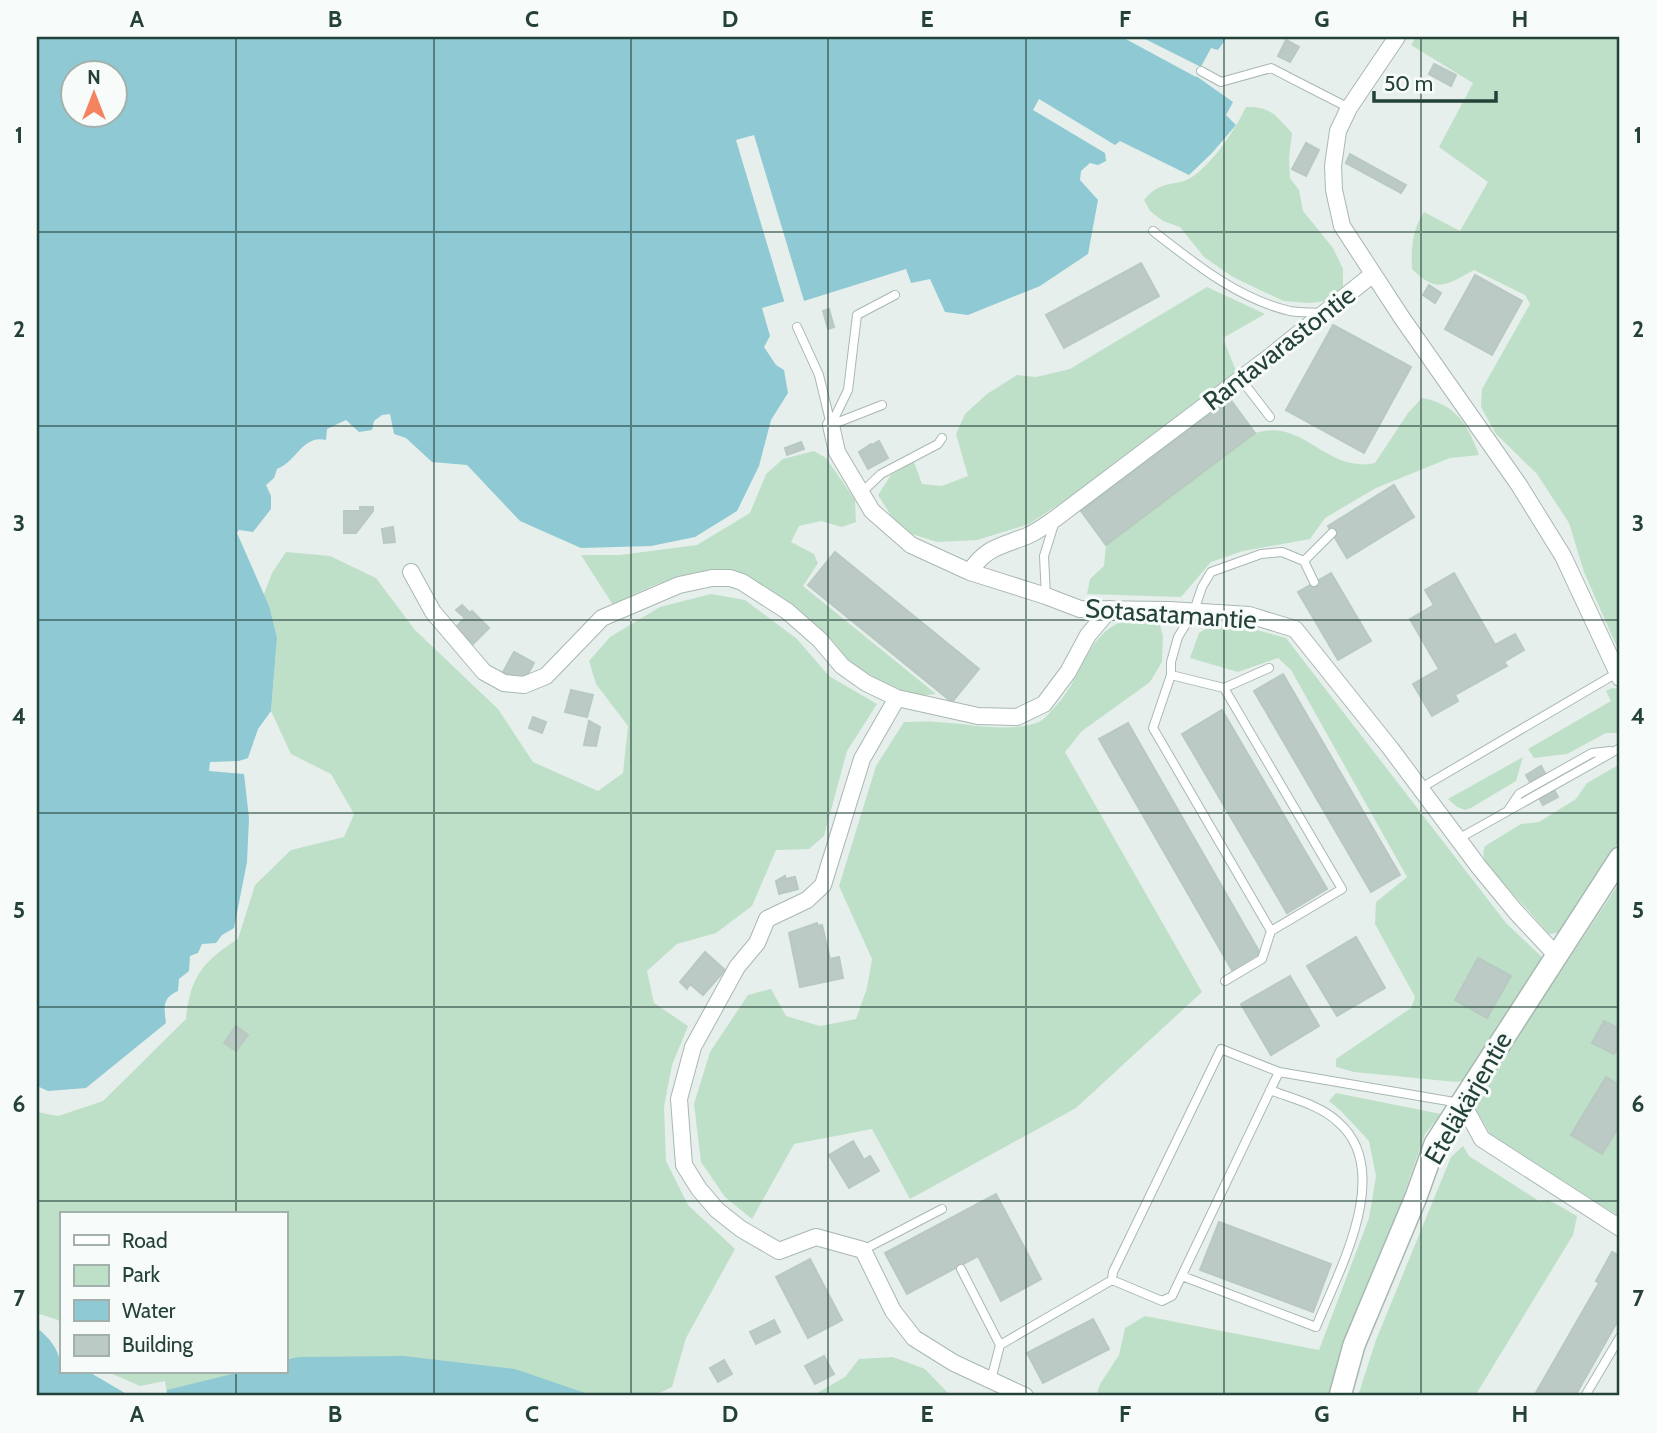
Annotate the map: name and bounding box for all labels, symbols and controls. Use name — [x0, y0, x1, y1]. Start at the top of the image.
text: A — [130, 5, 145, 33]
text: B — [328, 5, 342, 33]
text: C — [525, 5, 539, 33]
text: D — [722, 5, 738, 33]
text: E — [920, 5, 934, 33]
text: F — [1119, 5, 1131, 33]
text: G — [1314, 5, 1330, 33]
text: H — [1512, 5, 1528, 33]
north arrow — [60, 60, 130, 130]
scale bar — [1374, 60, 1496, 104]
text: N — [87, 66, 101, 89]
text: 50 m — [1384, 71, 1433, 96]
text: 1 — [15, 121, 23, 149]
text: 1 — [1634, 121, 1642, 149]
street label: Rantavarastontie — [1196, 279, 1362, 417]
text: 2 — [13, 315, 25, 343]
text: 2 — [1632, 315, 1644, 343]
text: 3 — [13, 509, 25, 537]
text: 3 — [1632, 509, 1644, 537]
street label: Sotasatamantie — [1084, 592, 1258, 636]
text: 4 — [12, 702, 26, 730]
text: 4 — [1631, 702, 1645, 730]
text: 5 — [13, 896, 25, 924]
text: 5 — [1632, 896, 1644, 924]
street label: Eteläkärjentie — [1417, 1026, 1519, 1170]
text: 6 — [13, 1090, 25, 1118]
text: 6 — [1632, 1090, 1644, 1118]
legend — [60, 1212, 287, 1374]
text: Road — [122, 1228, 168, 1253]
text: Park — [122, 1262, 160, 1287]
text: 7 — [13, 1284, 25, 1312]
text: 7 — [1632, 1284, 1644, 1312]
text: Water — [122, 1298, 176, 1323]
text: Building — [122, 1332, 194, 1357]
text: A — [130, 1400, 145, 1428]
text: B — [328, 1400, 342, 1428]
text: C — [525, 1400, 539, 1428]
text: D — [722, 1400, 738, 1428]
text: E — [920, 1400, 934, 1428]
text: F — [1119, 1400, 1131, 1428]
text: G — [1314, 1400, 1330, 1428]
text: H — [1512, 1400, 1528, 1428]

